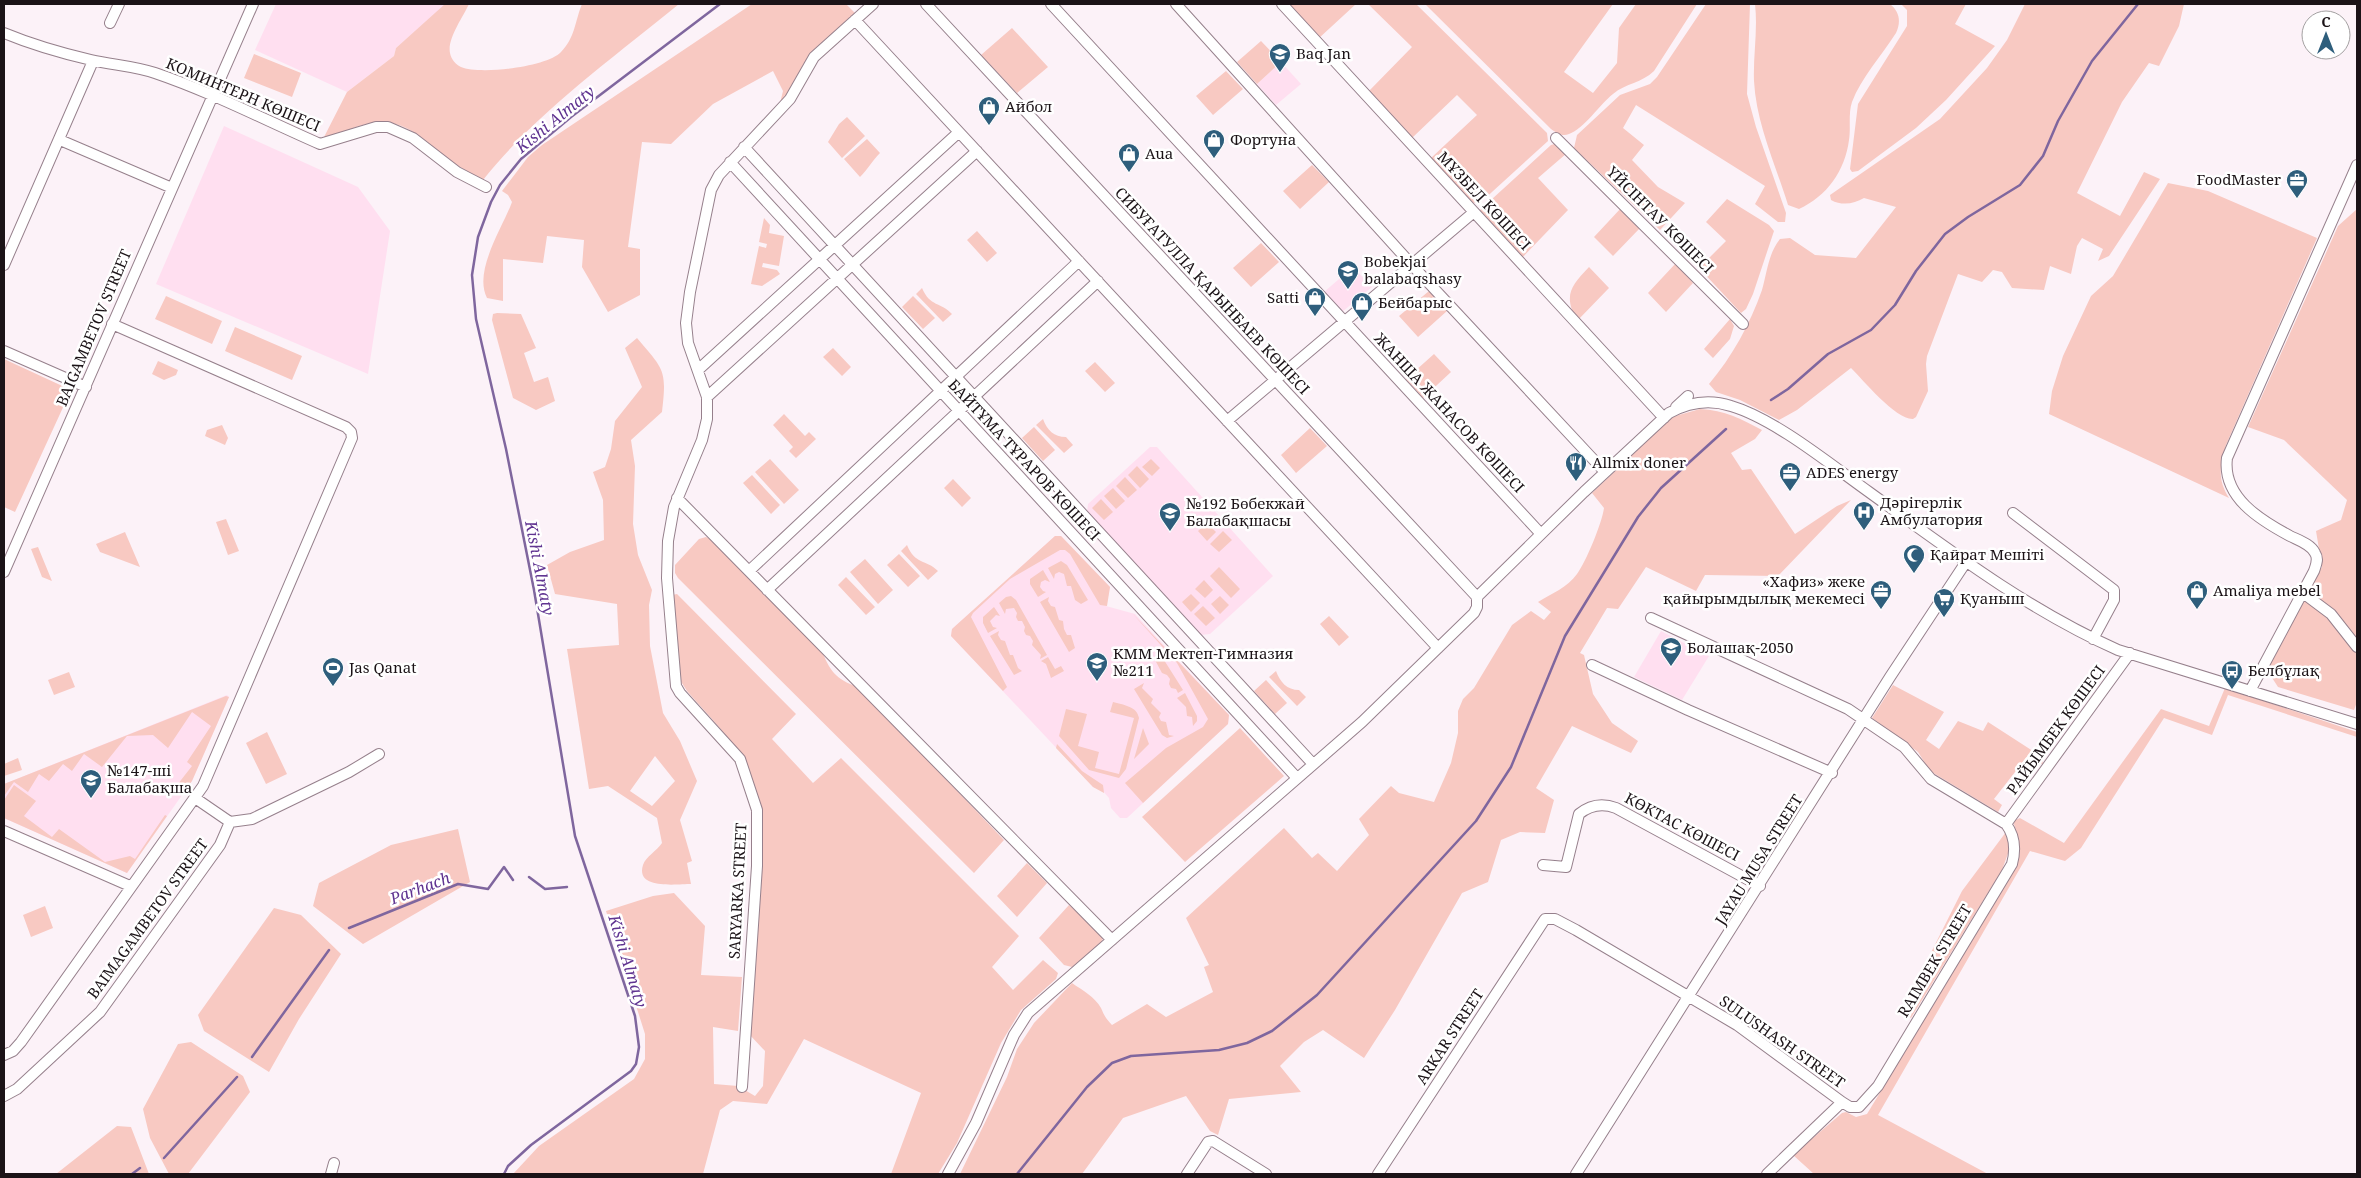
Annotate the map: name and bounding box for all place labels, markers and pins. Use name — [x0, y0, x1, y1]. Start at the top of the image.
school or university icon: Baq Jan — [1268, 42, 1292, 73]
place label: Baq Jan — [1296, 43, 1351, 63]
shop icon: Айбол — [977, 95, 1001, 126]
place label: Айбол — [1005, 96, 1052, 116]
shop icon: Фортуна — [1202, 128, 1226, 159]
place label: Фортуна — [1230, 129, 1296, 149]
shop icon: Aua — [1117, 142, 1141, 173]
place label: Aua — [1145, 143, 1173, 163]
office icon: FoodMaster — [2285, 168, 2309, 199]
place label: FoodMaster — [2197, 169, 2281, 189]
place label: Bobekjai balabaqshasy — [1364, 251, 1462, 288]
school or university icon: Bobekjai balabaqshasy — [1336, 259, 1360, 290]
shop icon: Satti — [1303, 286, 1327, 317]
place label: Satti — [1267, 287, 1299, 307]
shop icon: Бейбарыс — [1350, 291, 1374, 322]
place label: Бейбарыс — [1378, 292, 1452, 312]
restaurant icon: Allmix doner — [1564, 451, 1588, 482]
place label: Allmix doner — [1592, 452, 1686, 472]
office icon: ADES energy — [1778, 461, 1802, 492]
place label: ADES energy — [1806, 462, 1899, 482]
place label: Дәрігерлік Амбулатория — [1880, 492, 1983, 529]
place label: №192 Бөбекжай Балабақшасы — [1186, 493, 1305, 530]
hospital icon: Дәрігерлік Амбулатория — [1852, 500, 1876, 531]
school or university icon: №192 Бөбекжай Балабақшасы — [1158, 501, 1182, 532]
mosque icon: Қайрат Мешіті — [1902, 543, 1926, 574]
place label: Қайрат Мешіті — [1930, 544, 2044, 564]
place label: «Хафиз» жеке қайырымдылық мекемесі — [1663, 571, 1865, 608]
office icon: «Хафиз» жеке қайырымдылық мекемесі — [1869, 579, 1893, 610]
shop icon: Amaliya mebel — [2185, 579, 2209, 610]
place label: Amaliya mebel — [2213, 580, 2321, 600]
supermarket icon: Қуаныш — [1932, 587, 1956, 618]
place label: Қуаныш — [1960, 588, 2025, 608]
school or university icon: Болашақ-2050 — [1659, 636, 1683, 667]
place label: Болашақ-2050 — [1687, 637, 1793, 657]
place label: КММ Мектеп-Гимназия №211 — [1113, 643, 1293, 680]
school or university icon: КММ Мектеп-Гимназия №211 — [1085, 651, 1109, 682]
sports icon: Jas Qanat — [321, 656, 345, 687]
place label: Jas Qanat — [348, 657, 416, 677]
bus stop icon: Белбұлақ — [2220, 659, 2244, 690]
place label: Белбұлақ — [2248, 660, 2320, 680]
place label: №147-ші Балабақша — [107, 760, 192, 797]
school or university icon: №147-ші Балабақша — [79, 768, 103, 799]

